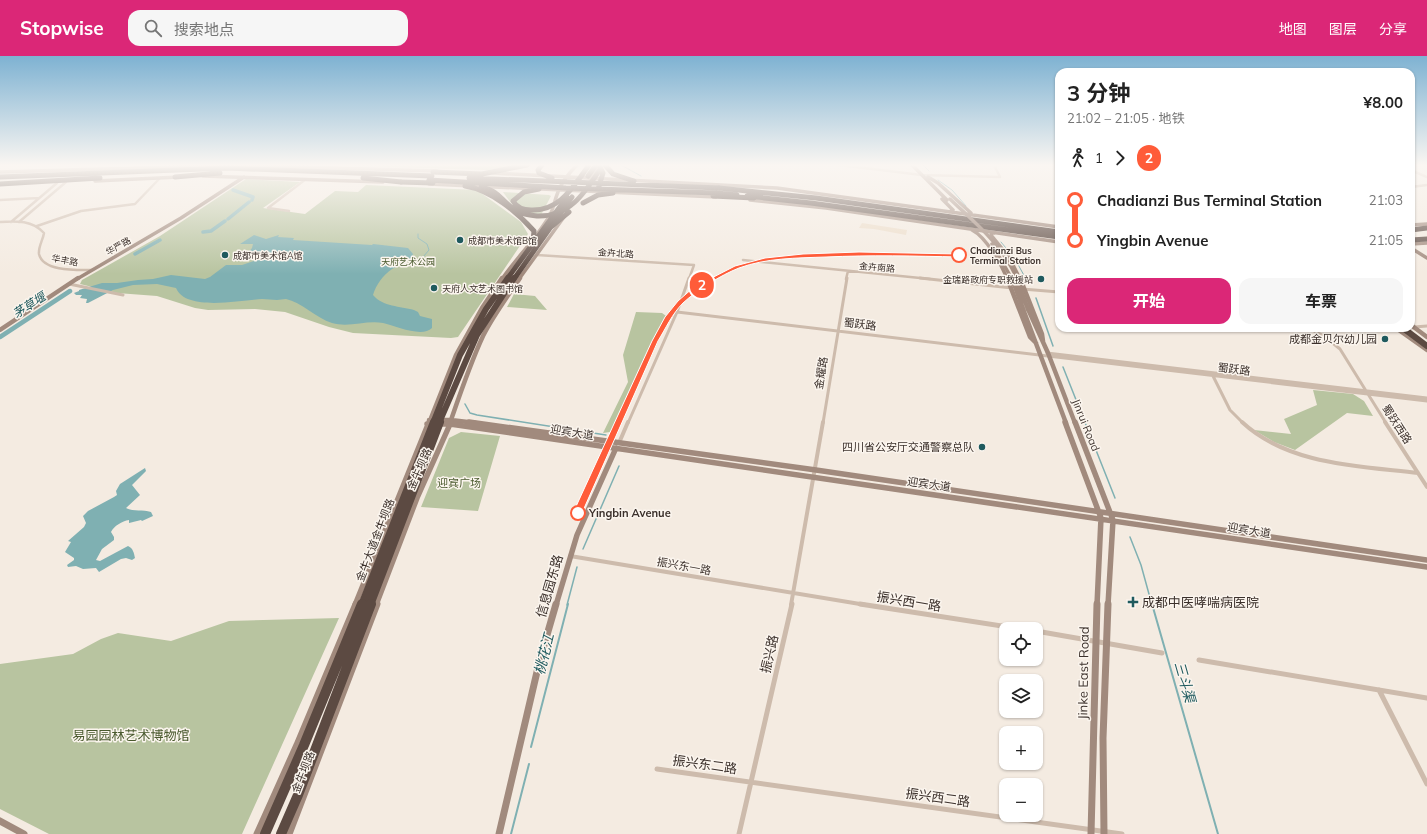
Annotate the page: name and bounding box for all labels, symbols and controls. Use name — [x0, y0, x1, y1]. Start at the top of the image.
search box — [128, 10, 408, 46]
text: Stopwise — [20, 16, 104, 40]
icon: search — [142, 17, 164, 39]
text: 搜索地点 — [174, 20, 234, 39]
text: 地图 — [1279, 20, 1307, 38]
text: 图层 — [1329, 20, 1357, 38]
text: 分享 — [1379, 20, 1407, 38]
text: 3 分钟 — [1067, 79, 1130, 107]
text: ¥8.00 — [1363, 93, 1403, 112]
text: 21:02 – 21:05 · 地铁 — [1067, 110, 1184, 126]
icon: walk — [1067, 147, 1089, 169]
icon: forward — [1109, 147, 1131, 169]
text: 2 — [1145, 149, 1153, 167]
text: 1 — [1095, 150, 1103, 166]
text: Chadianzi Bus Terminal Station — [1097, 191, 1322, 210]
text: 21:03 — [1369, 192, 1403, 208]
text: Yingbin Avenue — [1097, 231, 1208, 250]
text: 21:05 — [1369, 232, 1403, 248]
street label: 华严路 — [104, 234, 132, 258]
marker: 成都市美术馆B馆 — [455, 235, 465, 245]
place label: 成都市美术馆B馆 — [468, 235, 537, 246]
place label: Chadianzi Bus Terminal Station — [970, 245, 1041, 266]
street label: 金卉北路 — [598, 246, 634, 260]
marker: Chadianzi Bus Terminal Station — [951, 247, 967, 263]
marker: 成都市美术馆A馆 — [220, 250, 230, 260]
place label: 成都市美术馆A馆 — [233, 250, 303, 261]
street label: 华丰路 — [51, 252, 79, 268]
park label: 天府艺术公园 — [381, 256, 435, 267]
street label: 金卉南路 — [859, 260, 895, 274]
line badge: 2 — [689, 272, 715, 298]
place label: 金瑞路政府专职救援站 — [943, 274, 1033, 285]
marker: 金瑞路政府专职救援站 — [1036, 274, 1046, 284]
text: 2 — [698, 276, 706, 294]
button: 开始 — [1067, 278, 1231, 324]
button: 车票 — [1239, 278, 1403, 324]
marker: 天府人文艺术图书馆 — [429, 283, 439, 293]
place label: 天府人文艺术图书馆 — [442, 283, 523, 294]
water label: 茅草堰 — [10, 288, 50, 321]
street label: 蜀跃路 — [843, 315, 877, 333]
place label: 成都金贝尔幼儿园 — [1289, 332, 1377, 346]
marker: 成都金贝尔幼儿园 — [1380, 334, 1390, 344]
street label: 金耀路 — [812, 356, 830, 390]
street label: 蜀跃路 — [1217, 360, 1251, 378]
street label: Jinrui Road — [1069, 397, 1103, 453]
street label: 蜀跃西路 — [1379, 402, 1415, 446]
street label: 迎宾大道 — [549, 422, 595, 442]
place label: 四川省公安厅交通警察总队 — [842, 440, 974, 454]
marker: 四川省公安厅交通警察总队 — [977, 442, 987, 452]
street label: 金牛坝路 — [404, 446, 434, 492]
street label: 迎宾大道 — [906, 474, 952, 494]
park label: 迎宾广场 — [437, 476, 481, 490]
street label: 金牛大道金牛坝路 — [353, 496, 397, 584]
marker: Yingbin Avenue — [570, 505, 586, 521]
place label: Yingbin Avenue — [588, 506, 671, 520]
street label: 迎宾大道 — [1226, 520, 1272, 540]
street label: 信息园东路 — [532, 553, 566, 619]
street label: 振兴东一路 — [656, 554, 712, 578]
street label: 振兴西一路 — [876, 588, 942, 614]
place label: 成都中医哮喘病医院 — [1142, 594, 1259, 610]
marker: 成都中医哮喘病医院 — [1127, 596, 1139, 608]
map controls — [999, 622, 1043, 822]
button: locate — [999, 622, 1043, 666]
street label: Jinke East Road — [1074, 626, 1092, 720]
water label: 桃花江 — [530, 630, 558, 677]
street label: 振兴路 — [757, 633, 781, 675]
water label: 三斗渠 — [1171, 659, 1200, 707]
button: layers — [999, 674, 1043, 718]
button: + — [999, 726, 1043, 770]
park label: 易园园林艺术博物馆 — [72, 727, 190, 743]
street label: 金牛坝路 — [289, 749, 317, 795]
street label: 振兴东二路 — [672, 752, 738, 776]
button: − — [999, 778, 1043, 822]
street label: 振兴西二路 — [905, 785, 971, 809]

